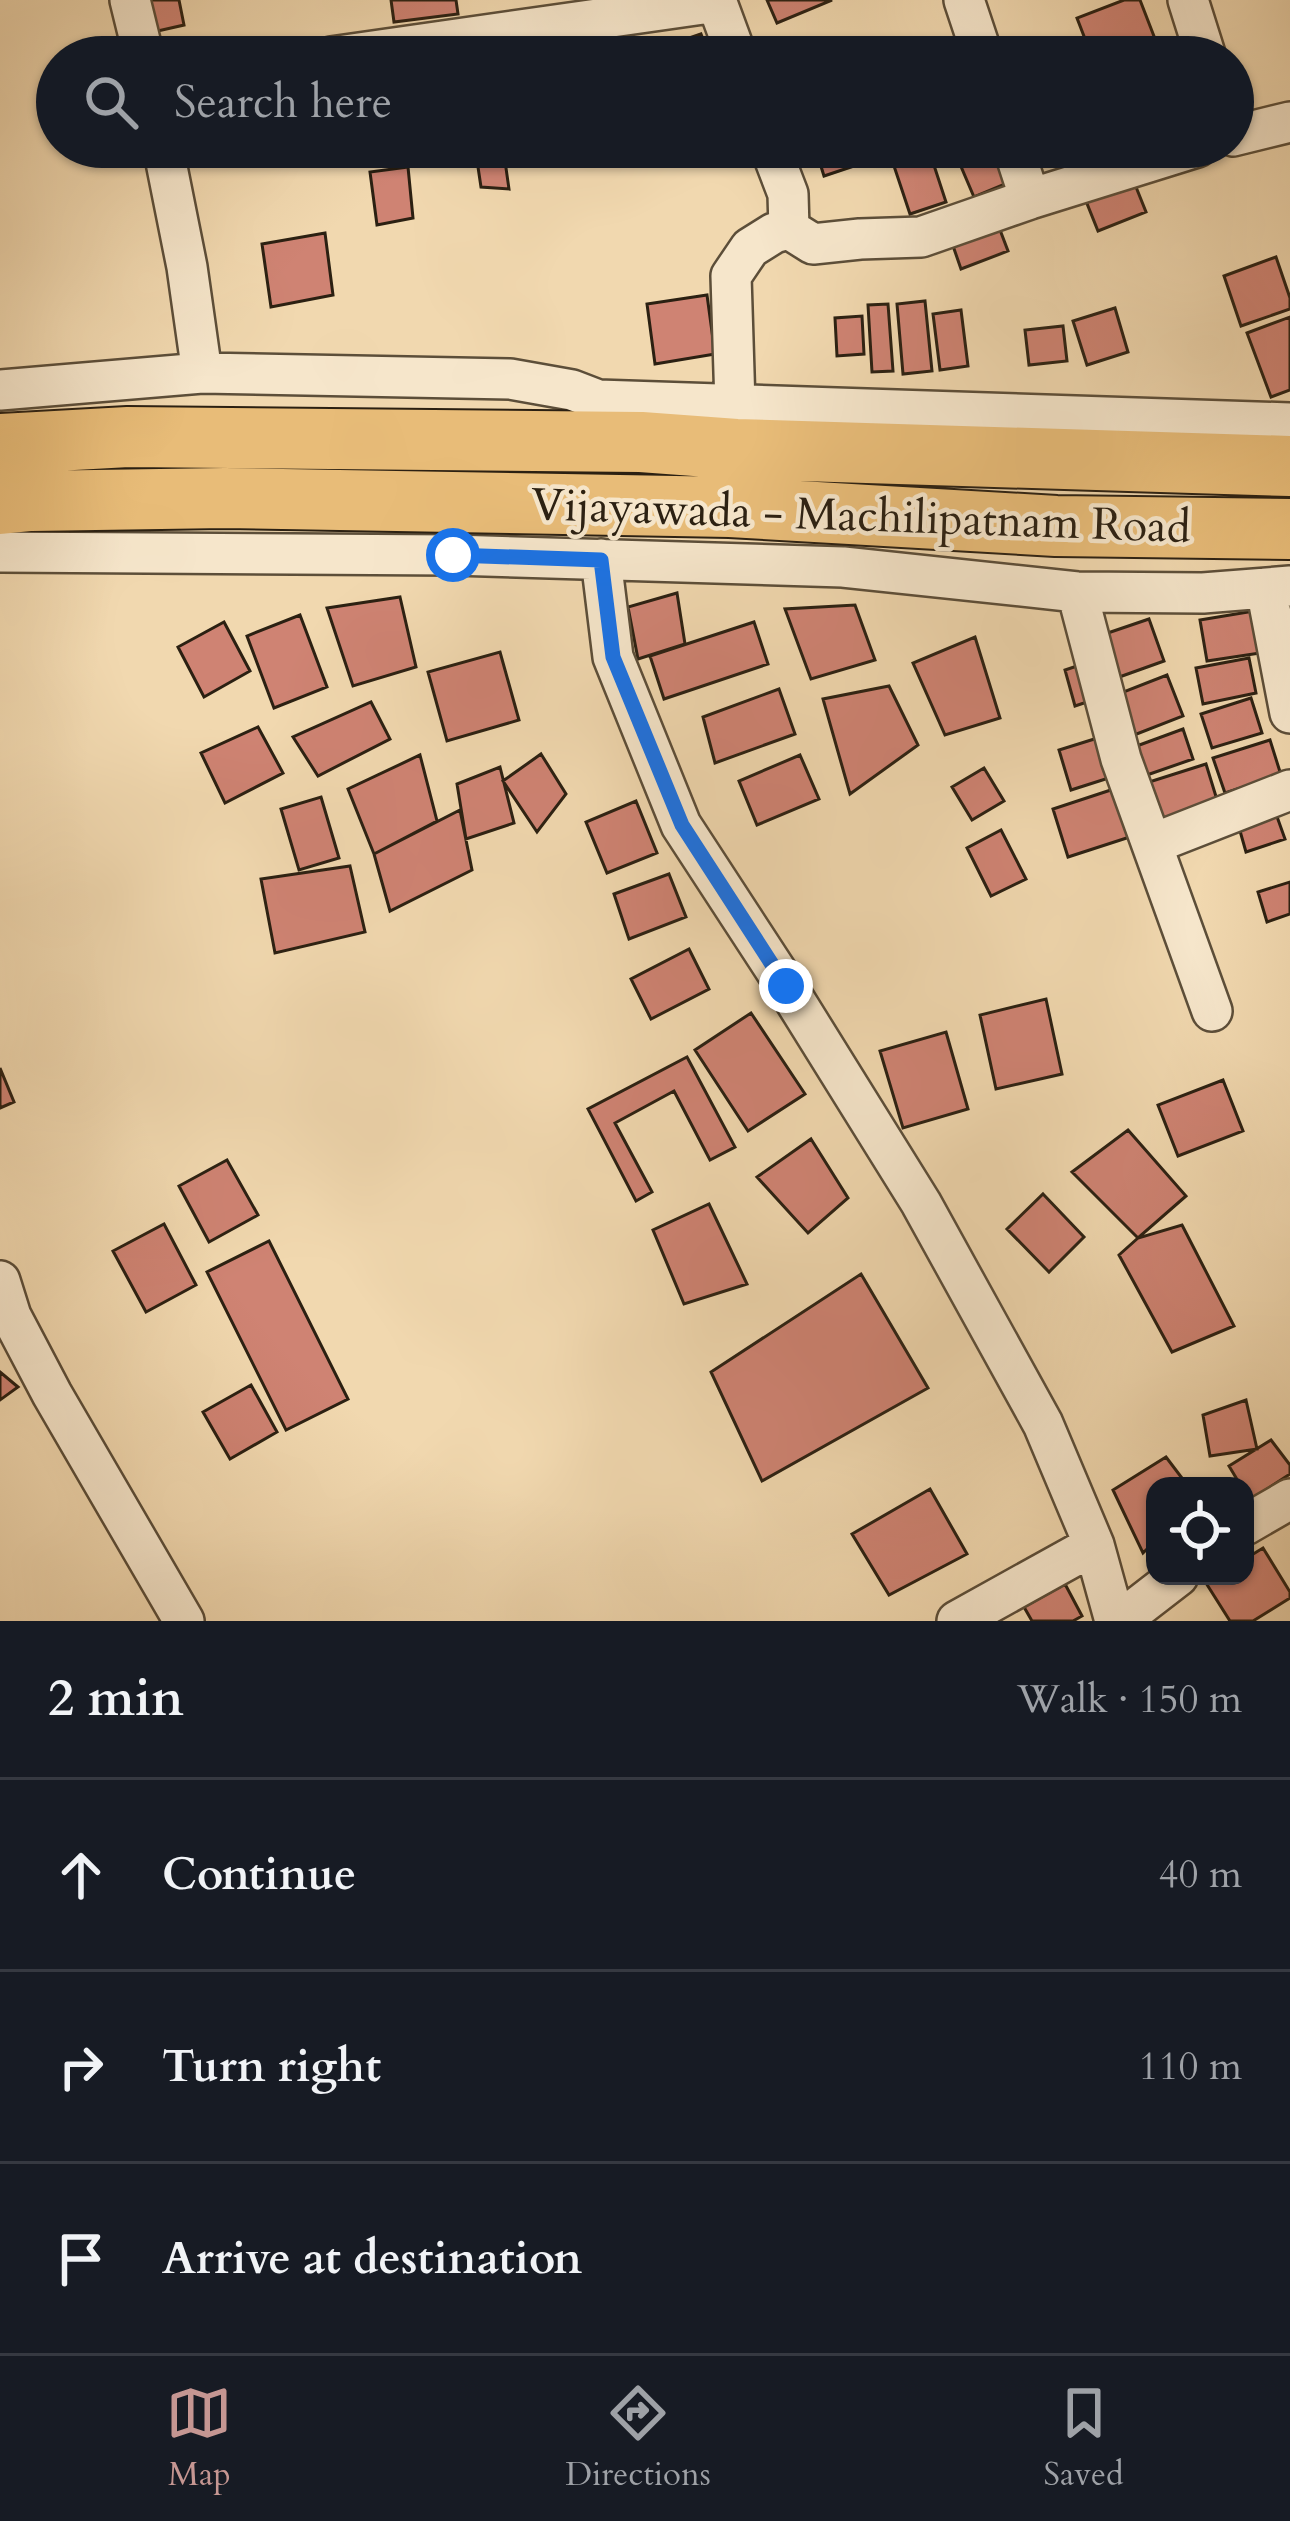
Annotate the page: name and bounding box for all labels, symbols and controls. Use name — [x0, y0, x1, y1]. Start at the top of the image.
search box — [36, 36, 1254, 168]
icon: search — [78, 69, 144, 135]
text: Search here — [174, 72, 392, 133]
street label: Vijayawada - Machilipatnam Road — [530, 474, 1192, 558]
route start — [426, 528, 480, 582]
route end — [759, 959, 813, 1013]
map controls — [1146, 1477, 1254, 1585]
button: locate — [1146, 1477, 1254, 1585]
text: 2 min — [48, 1664, 184, 1734]
text: Walk · 150 m — [1017, 1673, 1242, 1726]
icon: ahead — [48, 1842, 114, 1908]
text: Continue — [162, 1844, 356, 1905]
text: 40 m — [1159, 1848, 1242, 1901]
icon: right — [48, 2034, 114, 2100]
text: Turn right — [162, 2036, 381, 2097]
text: 110 m — [1139, 2040, 1242, 2093]
icon: arrive — [48, 2226, 114, 2292]
text: Arrive at destination — [162, 2228, 582, 2289]
tab: Map — [166, 2380, 232, 2497]
tab: Directions — [565, 2380, 711, 2497]
tab: Saved — [1044, 2380, 1124, 2497]

